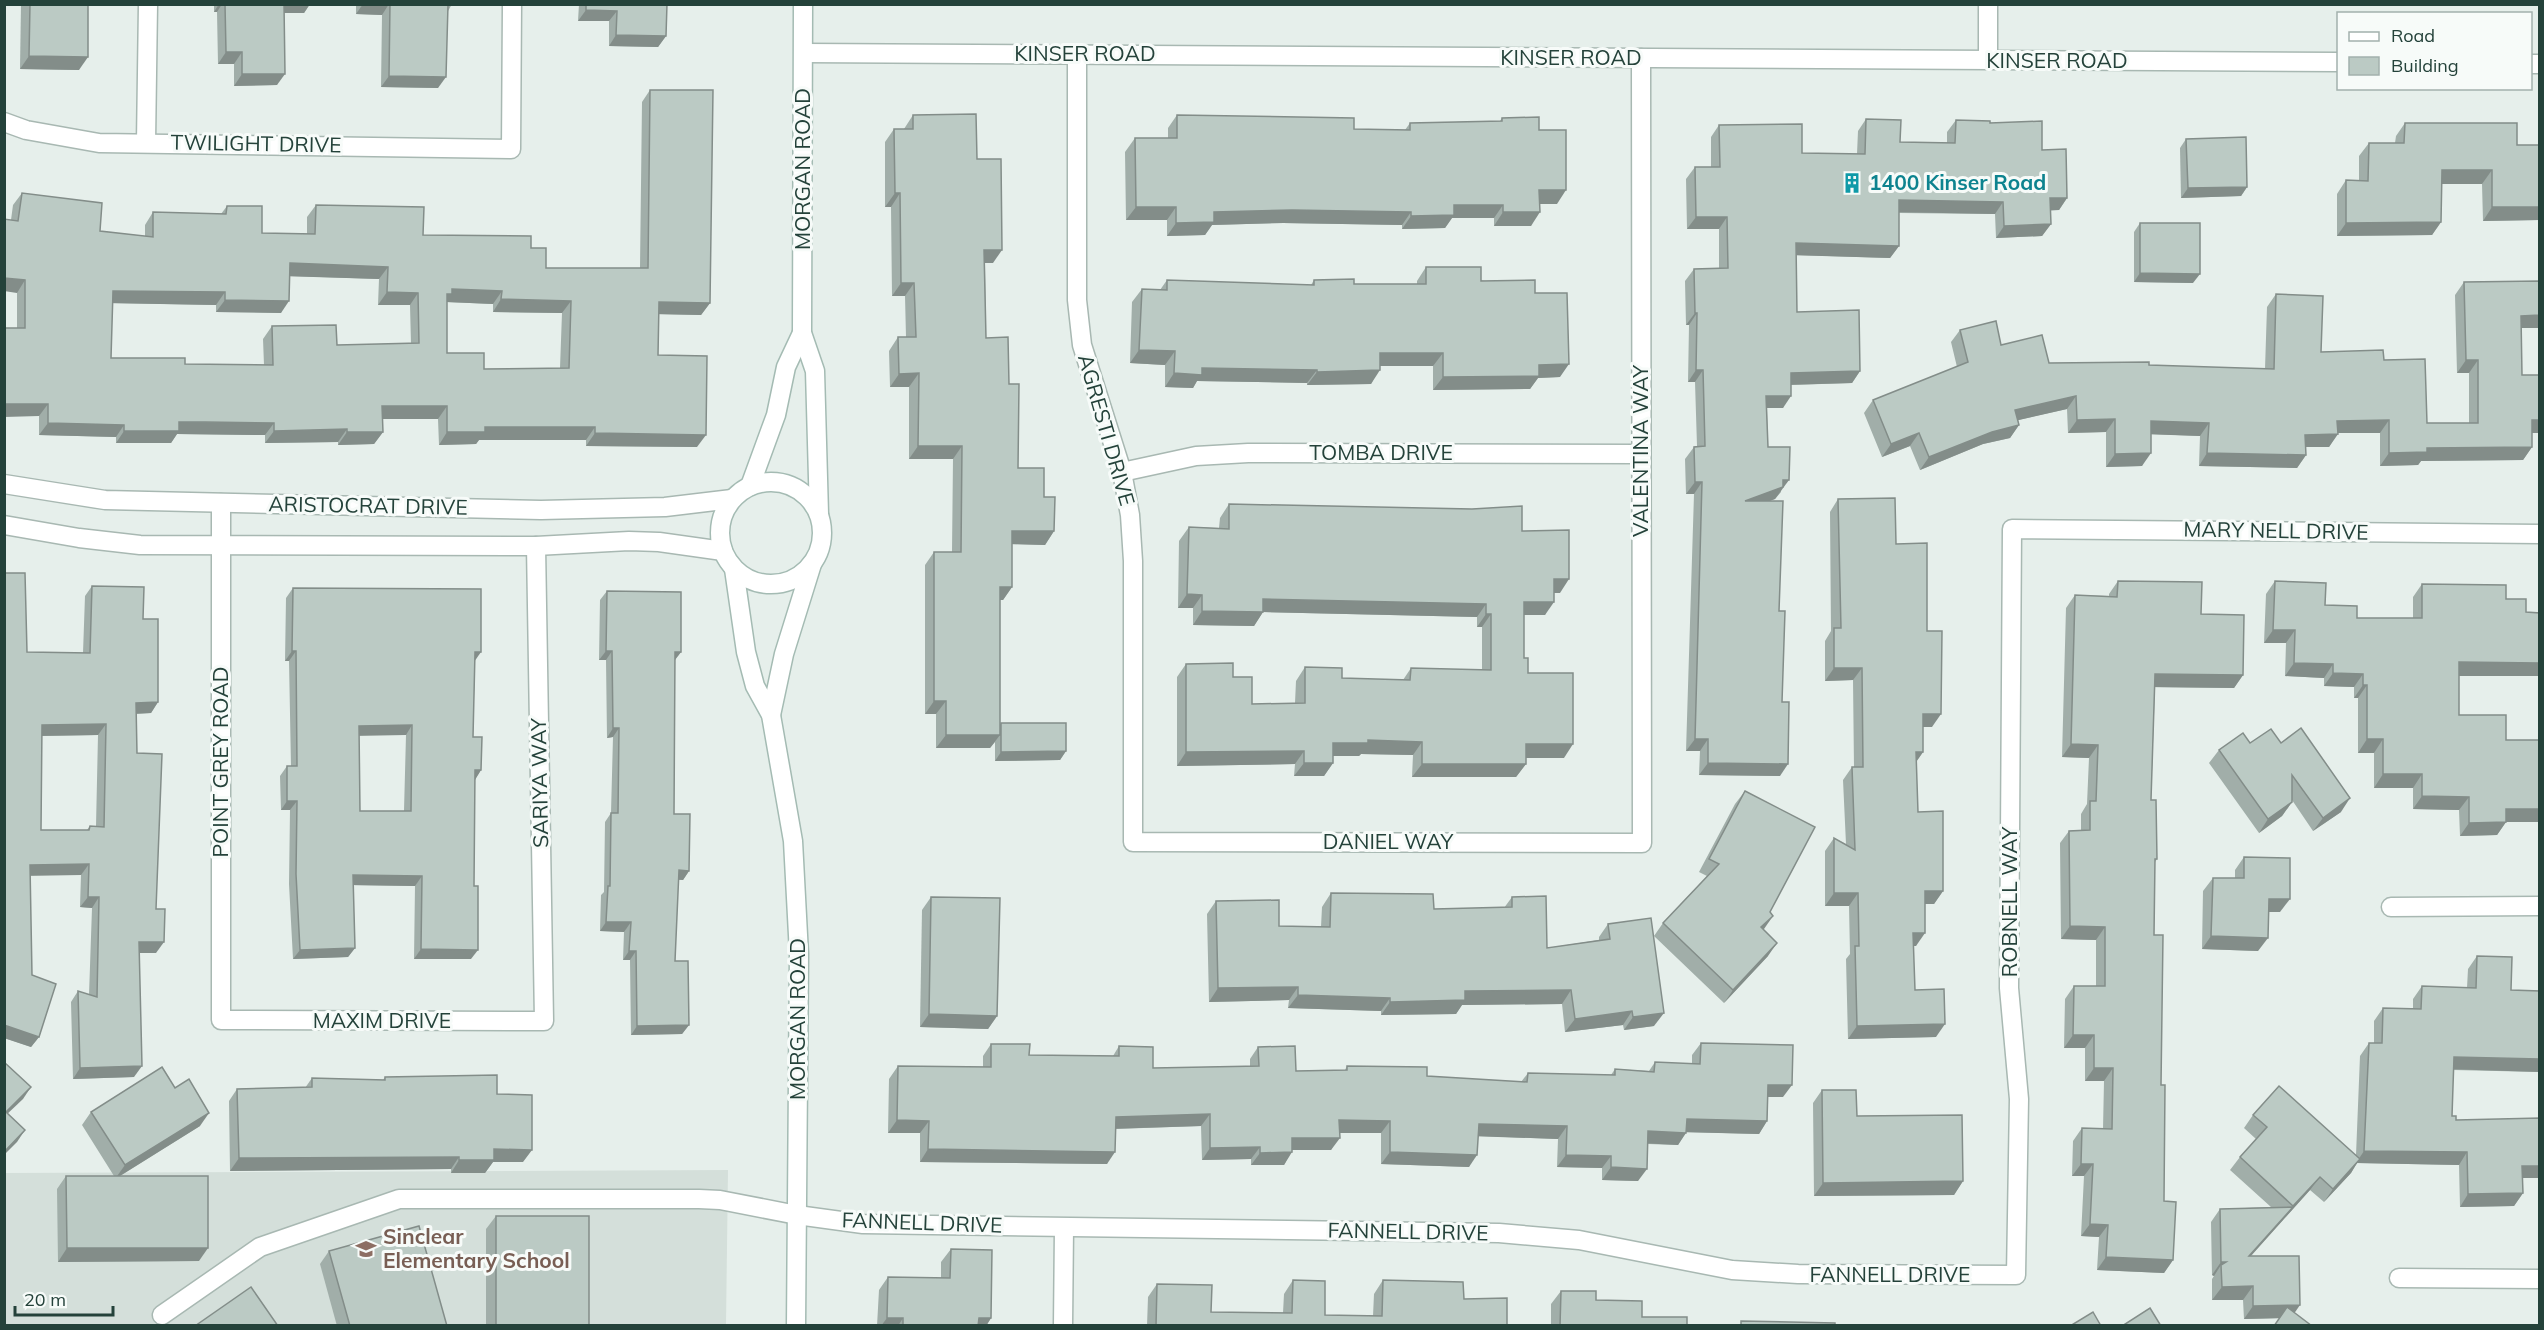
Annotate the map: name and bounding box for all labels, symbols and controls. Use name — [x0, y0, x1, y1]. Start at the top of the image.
legend — [2337, 12, 2532, 90]
text: Road — [2391, 24, 2435, 47]
street label: KINSER ROAD — [1014, 40, 1156, 66]
street label: KINSER ROAD — [1500, 44, 1642, 70]
street label: KINSER ROAD — [1986, 47, 2128, 73]
text: Building — [2391, 54, 2459, 77]
street label: MORGAN ROAD — [789, 88, 815, 250]
street label: TWILIGHT DRIVE — [170, 129, 342, 157]
place label: 1400 Kinser Road — [1869, 169, 2046, 195]
building icon: 1400 Kinser Road — [1840, 171, 1864, 195]
street label: AGRESTI DRIVE — [1073, 351, 1141, 508]
street label: VALENTINA WAY — [1627, 365, 1653, 537]
street label: TOMBA DRIVE — [1309, 439, 1453, 465]
street label: ARISTOCRAT DRIVE — [268, 490, 468, 520]
street label: MARY NELL DRIVE — [2183, 515, 2369, 545]
street label: POINT GREY ROAD — [207, 667, 233, 857]
street label: SARIYA WAY — [525, 718, 553, 848]
street label: ROBNELL WAY — [1996, 827, 2022, 977]
street label: DANIEL WAY — [1323, 828, 1453, 854]
street label: MORGAN ROAD — [784, 938, 810, 1100]
street label: MAXIM DRIVE — [313, 1007, 451, 1033]
street label: FANNELL DRIVE — [841, 1206, 1003, 1238]
street label: FANNELL DRIVE — [1327, 1217, 1489, 1245]
place label: Sinclear Elementary School — [383, 1223, 570, 1273]
school or university icon: Sinclear Elementary School — [354, 1237, 378, 1261]
street label: FANNELL DRIVE — [1810, 1261, 1970, 1287]
scale bar — [15, 1279, 112, 1317]
text: 20 m — [24, 1288, 66, 1311]

